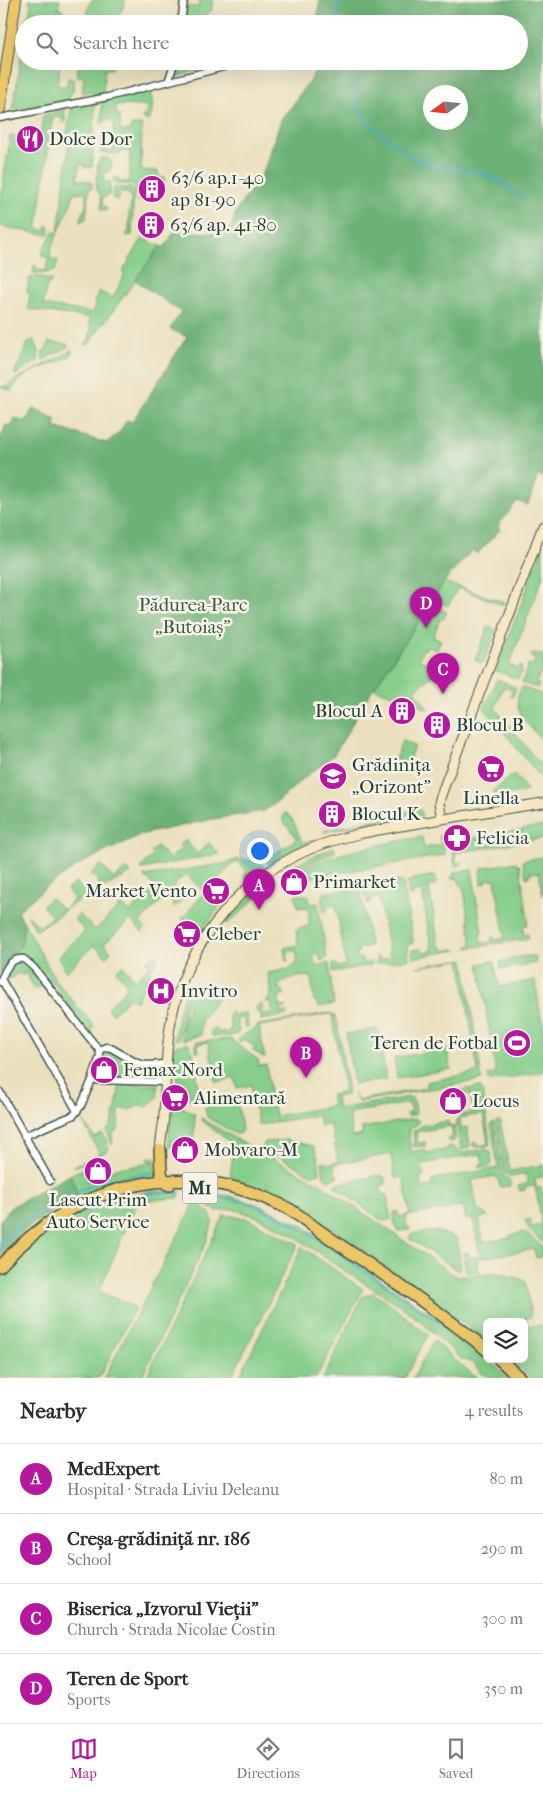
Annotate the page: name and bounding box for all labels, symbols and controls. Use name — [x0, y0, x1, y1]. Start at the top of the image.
search box — [15, 15, 528, 70]
icon: search — [33, 29, 61, 57]
text: Search here — [73, 32, 169, 54]
north arrow — [423, 85, 468, 130]
restaurant icon: Dolce Dor — [15, 124, 45, 154]
place label: Dolce Dor — [49, 128, 133, 150]
place label: 63/6 ap.1-40 ap 81-90 — [171, 167, 264, 211]
building icon: 63/6 ap.1-40 ap 81-90 — [137, 174, 167, 204]
building icon: 63/6 ap. 41-80 — [136, 210, 166, 240]
place label: 63/6 ap. 41-80 — [170, 214, 277, 236]
pin: D — [410, 587, 442, 628]
park label: Pădurea-Parc „Butoiaș” — [139, 594, 247, 638]
pin: C — [427, 653, 459, 694]
building icon: Blocul A — [387, 696, 417, 726]
place label: Blocul A — [315, 700, 384, 722]
building icon: Blocul B — [422, 710, 452, 740]
place label: Blocul B — [456, 714, 524, 736]
place label: Grădinița „Orizont” — [352, 754, 431, 798]
supermarket icon: Linella — [476, 754, 506, 784]
school or university icon: Grădinița „Orizont” — [318, 761, 348, 791]
place label: Linella — [463, 787, 520, 809]
building icon: Blocul K — [317, 799, 347, 829]
place label: Blocul K — [351, 803, 422, 825]
pharmacy icon: Felicia — [442, 823, 472, 853]
place label: Felicia — [476, 827, 529, 849]
your location — [247, 838, 273, 864]
shop icon: Primarket — [279, 867, 309, 897]
pin: A — [243, 869, 275, 910]
place label: Primarket — [313, 871, 397, 893]
supermarket icon: Market Vento — [201, 876, 231, 906]
place label: Market Vento — [85, 880, 197, 902]
supermarket icon: Cleber — [172, 919, 202, 949]
place label: Cleber — [206, 923, 262, 945]
hospital icon: Invitro — [146, 976, 176, 1006]
place label: Invitro — [180, 980, 238, 1002]
sports icon: Teren de Fotbal — [502, 1028, 532, 1058]
place label: Teren de Fotbal — [371, 1032, 498, 1054]
pin: B — [290, 1037, 322, 1078]
shop icon: Femax Nord — [89, 1055, 119, 1085]
place label: Femax Nord — [123, 1059, 223, 1081]
supermarket icon: Alimentară — [160, 1083, 190, 1113]
shop icon: Locus — [438, 1086, 468, 1116]
place label: Alimentară — [193, 1087, 286, 1109]
place label: Locus — [472, 1090, 519, 1112]
shop icon: Mobvaro-M — [170, 1135, 200, 1165]
place label: Mobvaro-M — [204, 1139, 298, 1161]
shop icon: Lascut Prim Auto Service — [83, 1156, 113, 1186]
road number: M1 — [182, 1172, 218, 1204]
place label: Lascut Prim Auto Service — [45, 1189, 150, 1233]
map controls — [483, 1318, 528, 1363]
button: layers — [483, 1318, 528, 1363]
text: Nearby — [20, 1399, 86, 1423]
text: 4 results — [465, 1401, 523, 1420]
text: MedExpert — [67, 1458, 160, 1480]
text: A — [31, 1469, 41, 1488]
text: 80 m — [489, 1469, 523, 1488]
text: Hospital · Strada Liviu Deleanu — [67, 1480, 279, 1499]
text: Creșa-grădiniță nr. 186 — [67, 1528, 250, 1550]
text: B — [31, 1539, 41, 1558]
text: 290 m — [481, 1539, 523, 1558]
text: School — [67, 1550, 112, 1569]
text: Biserica „Izvorul Vieții” — [67, 1598, 259, 1620]
text: C — [31, 1609, 41, 1628]
text: 300 m — [482, 1609, 523, 1628]
text: Church · Strada Nicolae Costin — [67, 1620, 275, 1639]
text: Teren de Sport — [67, 1668, 189, 1690]
text: D — [30, 1679, 42, 1698]
text: 350 m — [484, 1679, 523, 1698]
text: Sports — [67, 1690, 110, 1709]
tab: Map — [70, 1735, 98, 1782]
tab: Directions — [237, 1735, 300, 1782]
tab: Saved — [439, 1735, 473, 1782]

